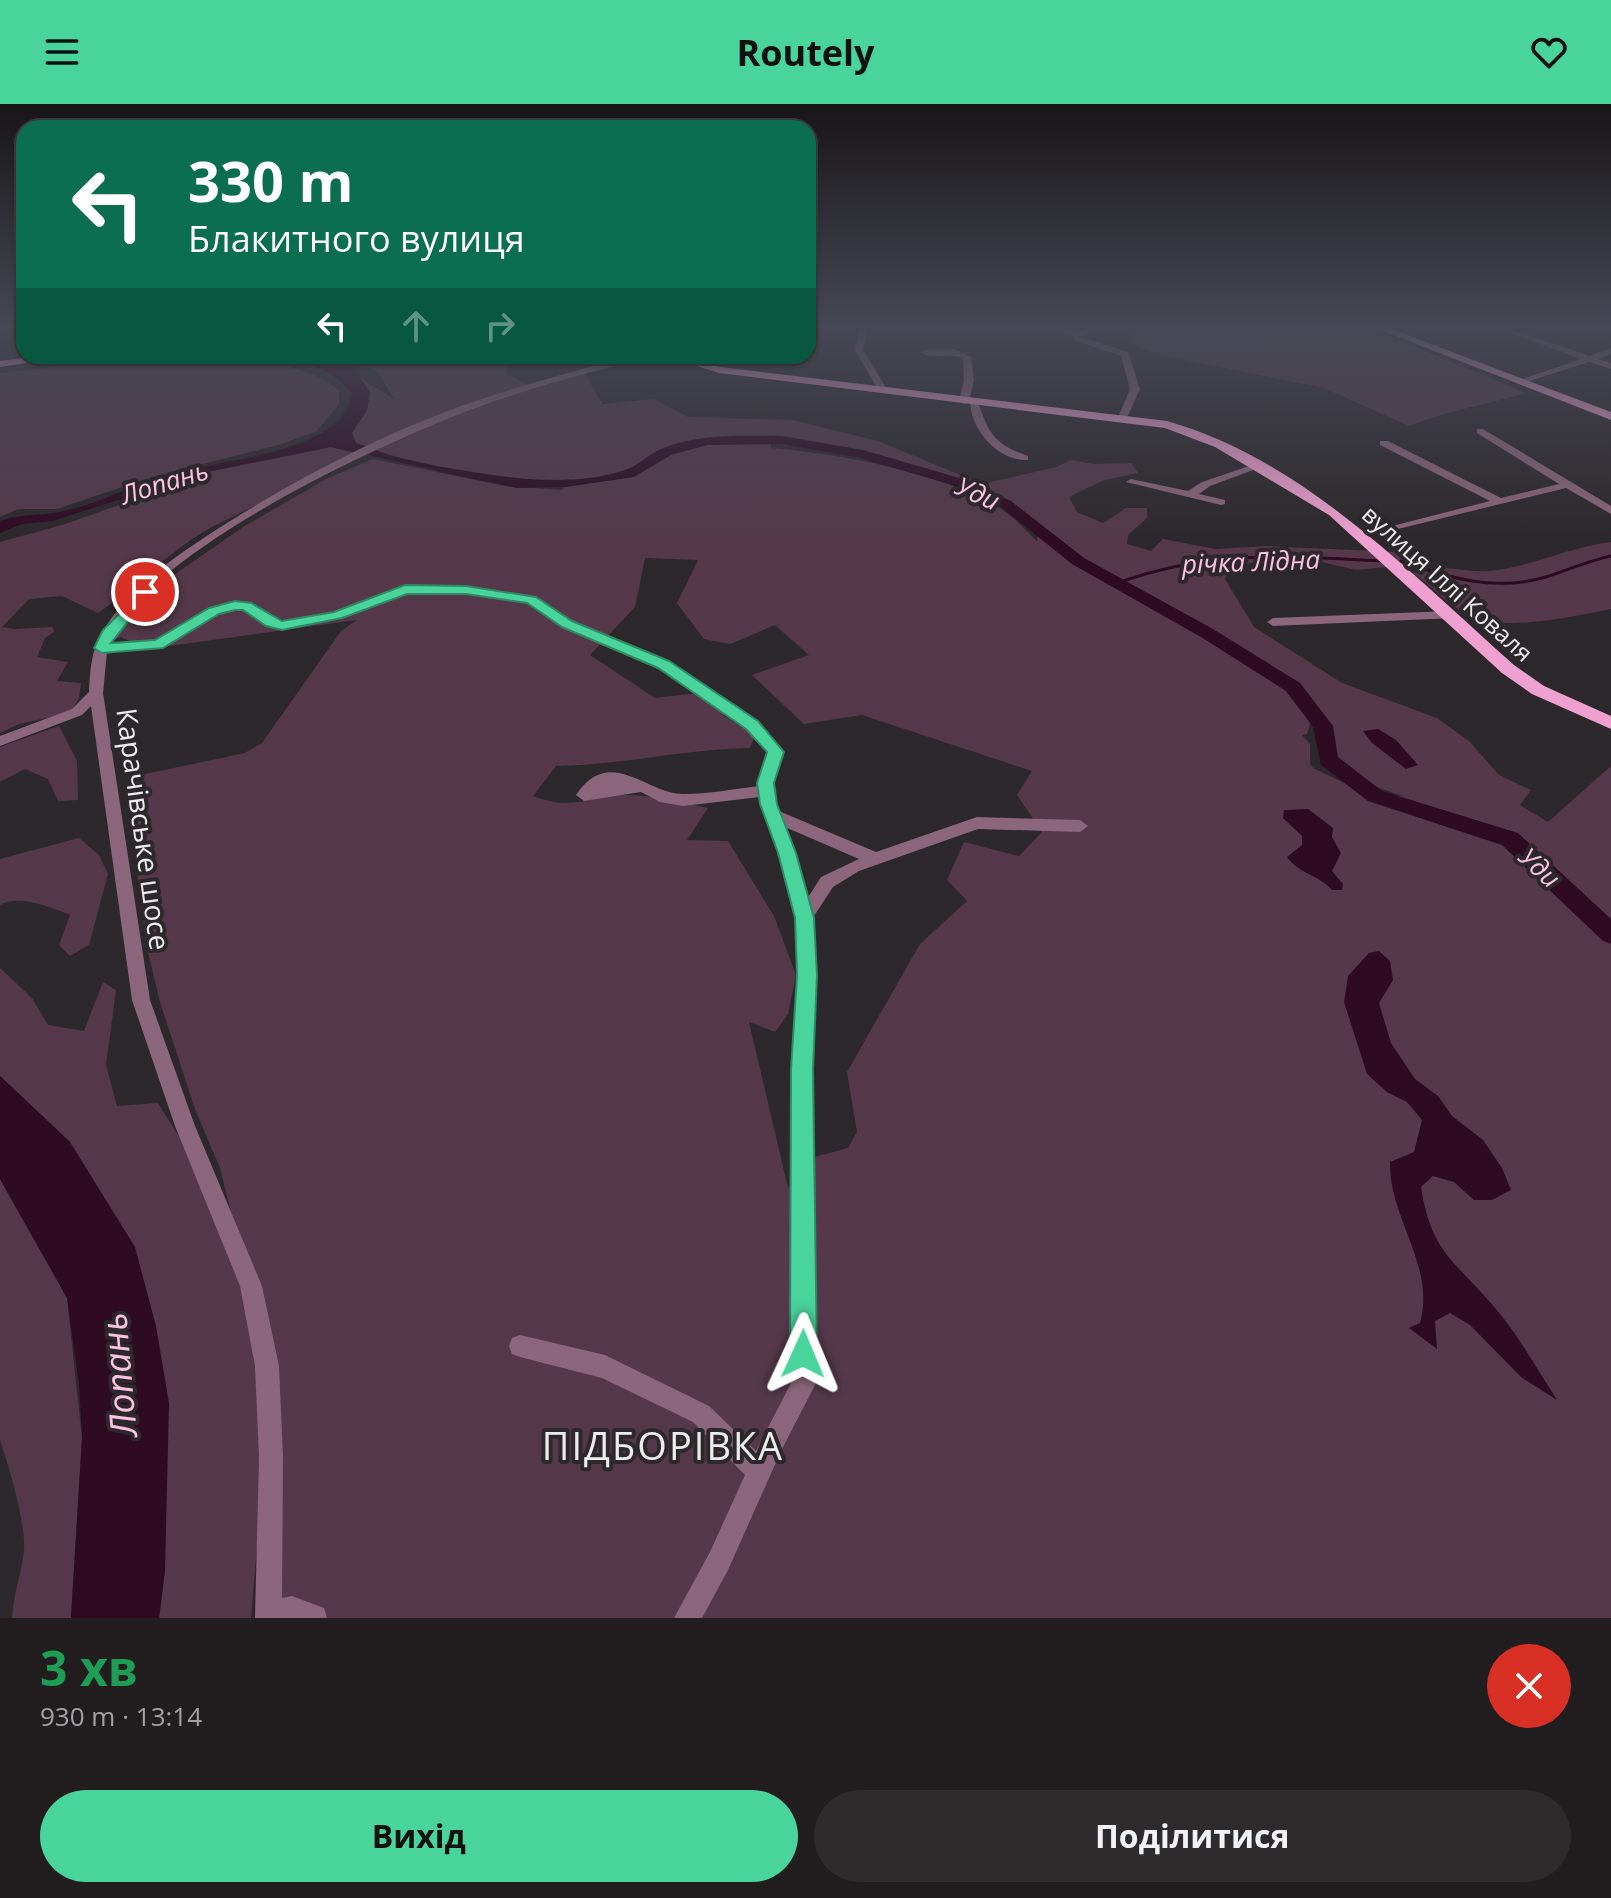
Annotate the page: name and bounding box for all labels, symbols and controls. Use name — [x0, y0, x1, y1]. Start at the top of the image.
text: Routely — [736, 28, 875, 77]
icon: menu — [40, 30, 84, 74]
icon: heart — [1527, 30, 1571, 74]
text: 330 m — [188, 142, 354, 218]
icon: left — [56, 152, 160, 256]
text: Блакитного вулиця — [188, 214, 525, 263]
icon: left — [310, 304, 354, 348]
icon: ahead — [394, 304, 438, 348]
icon: right — [478, 304, 522, 348]
water label: Лопань — [115, 452, 212, 513]
water label: Уди — [949, 467, 1006, 518]
street label: вулиця Іллі Коваля — [1356, 497, 1540, 669]
water label: річка Лідна — [1180, 541, 1321, 581]
pin — [111, 558, 179, 626]
icon: arrive — [123, 570, 167, 614]
street label: Карачівське шосе — [108, 706, 180, 952]
water label: Уди — [1511, 838, 1569, 895]
water label: Лопань — [88, 1311, 148, 1441]
position arrow — [761, 1312, 845, 1396]
district label: ПІДБОРІВКА — [542, 1419, 784, 1471]
text: 3 хв — [40, 1635, 138, 1700]
button: close — [1487, 1644, 1571, 1728]
text: 930 m · 13:14 — [40, 1698, 202, 1734]
button: Вихід — [40, 1790, 798, 1882]
button: Поділитися — [814, 1790, 1571, 1882]

